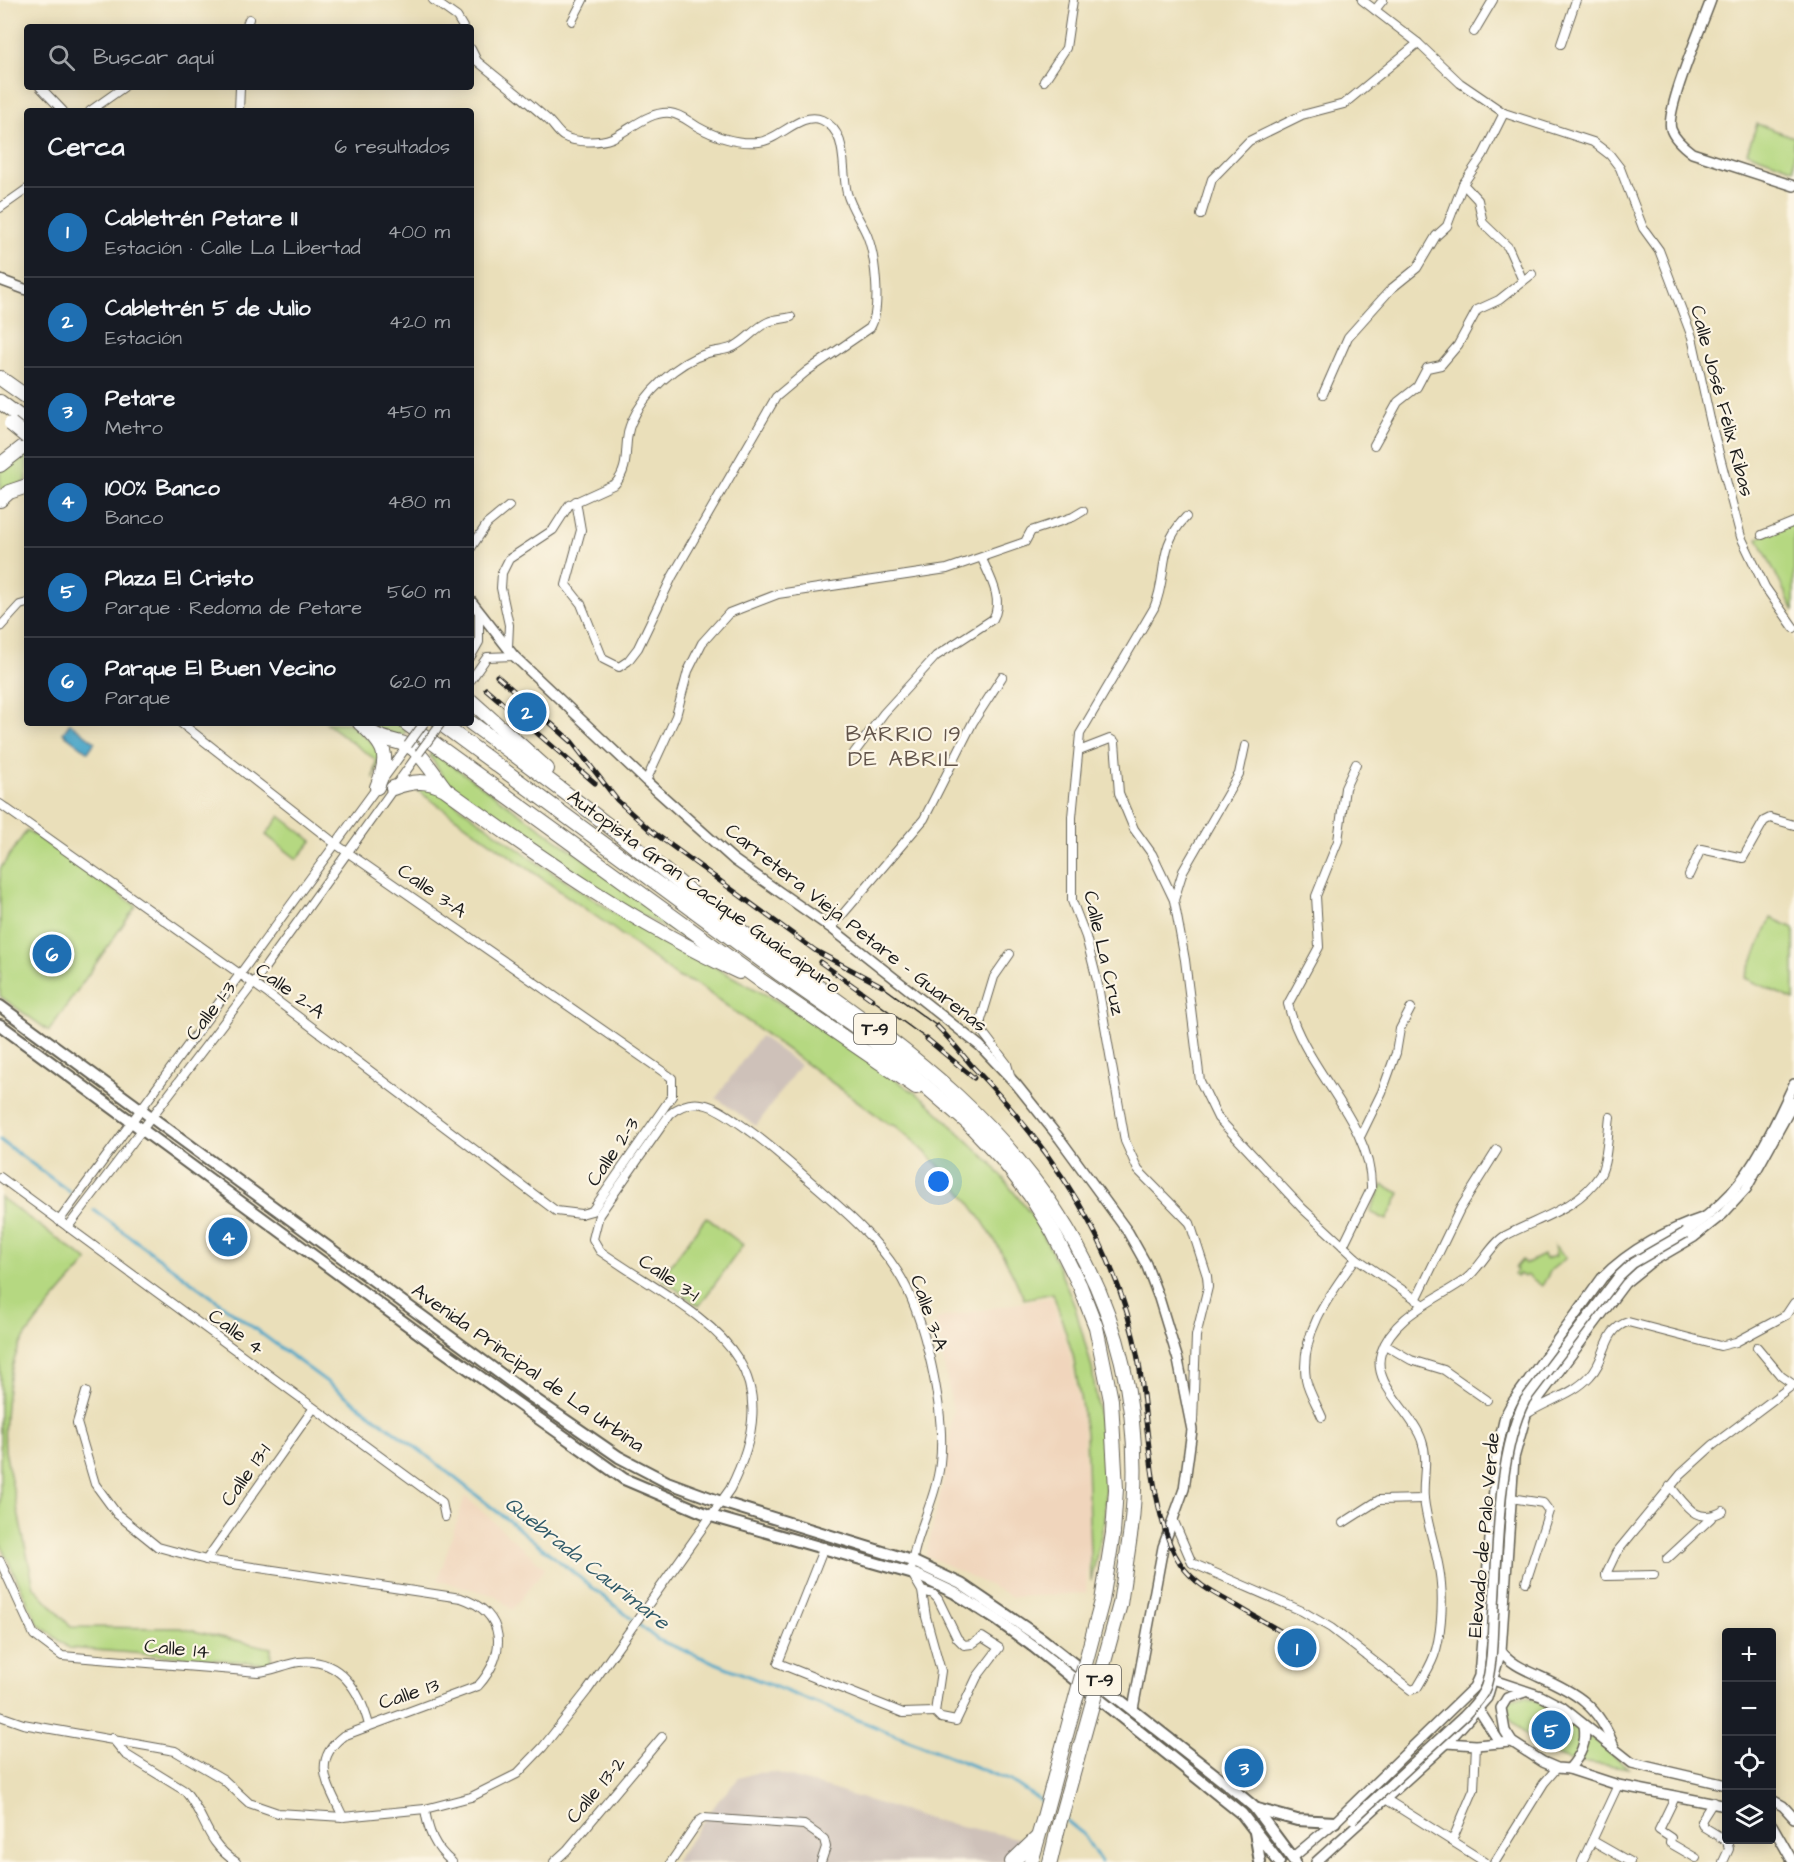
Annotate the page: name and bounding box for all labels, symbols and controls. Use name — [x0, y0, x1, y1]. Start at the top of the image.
search box — [24, 24, 474, 90]
icon: search — [45, 41, 78, 74]
text: Buscar aquí — [93, 42, 214, 73]
text: Cerca — [48, 129, 125, 165]
text: 6 resultados — [334, 133, 450, 161]
text: Cabletrén Petare II — [105, 203, 298, 234]
text: 1 — [66, 218, 69, 246]
text: 400 m — [388, 218, 450, 246]
text: Estación · Calle La Libertad — [105, 234, 361, 262]
text: Cabletrén 5 de Julio — [105, 293, 311, 324]
street label: Calle José Félix Ribas — [1683, 302, 1761, 500]
text: 2 — [62, 308, 73, 336]
text: 420 m — [389, 308, 450, 336]
text: Estación — [105, 324, 182, 352]
text: Petare — [105, 383, 175, 414]
text: 3 — [62, 398, 73, 426]
text: 450 m — [386, 398, 450, 426]
text: Metro — [105, 414, 163, 442]
text: 100% Banco — [105, 473, 220, 504]
text: 4 — [61, 488, 74, 516]
text: 480 m — [387, 488, 450, 516]
text: Banco — [105, 504, 163, 532]
text: Plaza El Cristo — [105, 563, 253, 594]
text: 5 — [60, 578, 75, 606]
text: 560 m — [387, 578, 450, 606]
text: Parque · Redoma de Petare — [105, 594, 362, 622]
text: Parque El Buen Vecino — [105, 653, 336, 684]
text: 6 — [61, 668, 74, 696]
text: 620 m — [390, 668, 450, 696]
text: Parque — [105, 684, 170, 712]
pin: 2 — [508, 690, 546, 734]
district label: BARRIO 19 DE ABRIL — [846, 719, 962, 775]
street label: Autopista Gran Cacique Guaicaipuro — [562, 783, 846, 1001]
street label: Carretera Vieja Petare - Guarenas — [719, 817, 993, 1039]
street label: Calle 3-A — [392, 857, 472, 925]
street label: Calle La Cruz — [1076, 888, 1132, 1018]
pin: 6 — [32, 932, 72, 976]
street label: Calle 2-A — [249, 956, 331, 1026]
street label: Calle 1-3 — [179, 975, 243, 1047]
road number: T-9 — [854, 1014, 896, 1044]
street label: Calle 2-3 — [580, 1112, 646, 1192]
your location — [924, 1167, 953, 1196]
pin: 4 — [208, 1214, 248, 1260]
street label: Calle 3-1 — [633, 1247, 706, 1309]
street label: Calle 3-A — [903, 1271, 955, 1355]
street label: Avenida Principal de La Urbina — [406, 1277, 650, 1459]
street label: Calle 4 — [202, 1302, 270, 1362]
street label: Elevado de Palo Verde — [1461, 1431, 1507, 1639]
street label: Calle 13-1 — [214, 1438, 278, 1512]
water label: Quebrada Caurimare — [499, 1489, 677, 1638]
pin: 1 — [1278, 1626, 1316, 1670]
map controls — [1722, 1628, 1776, 1844]
button: + — [1722, 1628, 1776, 1682]
street label: Calle 14 — [143, 1632, 211, 1666]
road number: T-9 — [1079, 1665, 1121, 1695]
street label: Calle 13 — [375, 1671, 443, 1717]
button: − — [1722, 1682, 1776, 1736]
pin: 5 — [1532, 1708, 1570, 1752]
button: locate — [1722, 1736, 1776, 1790]
pin: 3 — [1224, 1746, 1264, 1790]
street label: Calle 13-2 — [560, 1750, 633, 1830]
button: layers — [1722, 1790, 1776, 1844]

